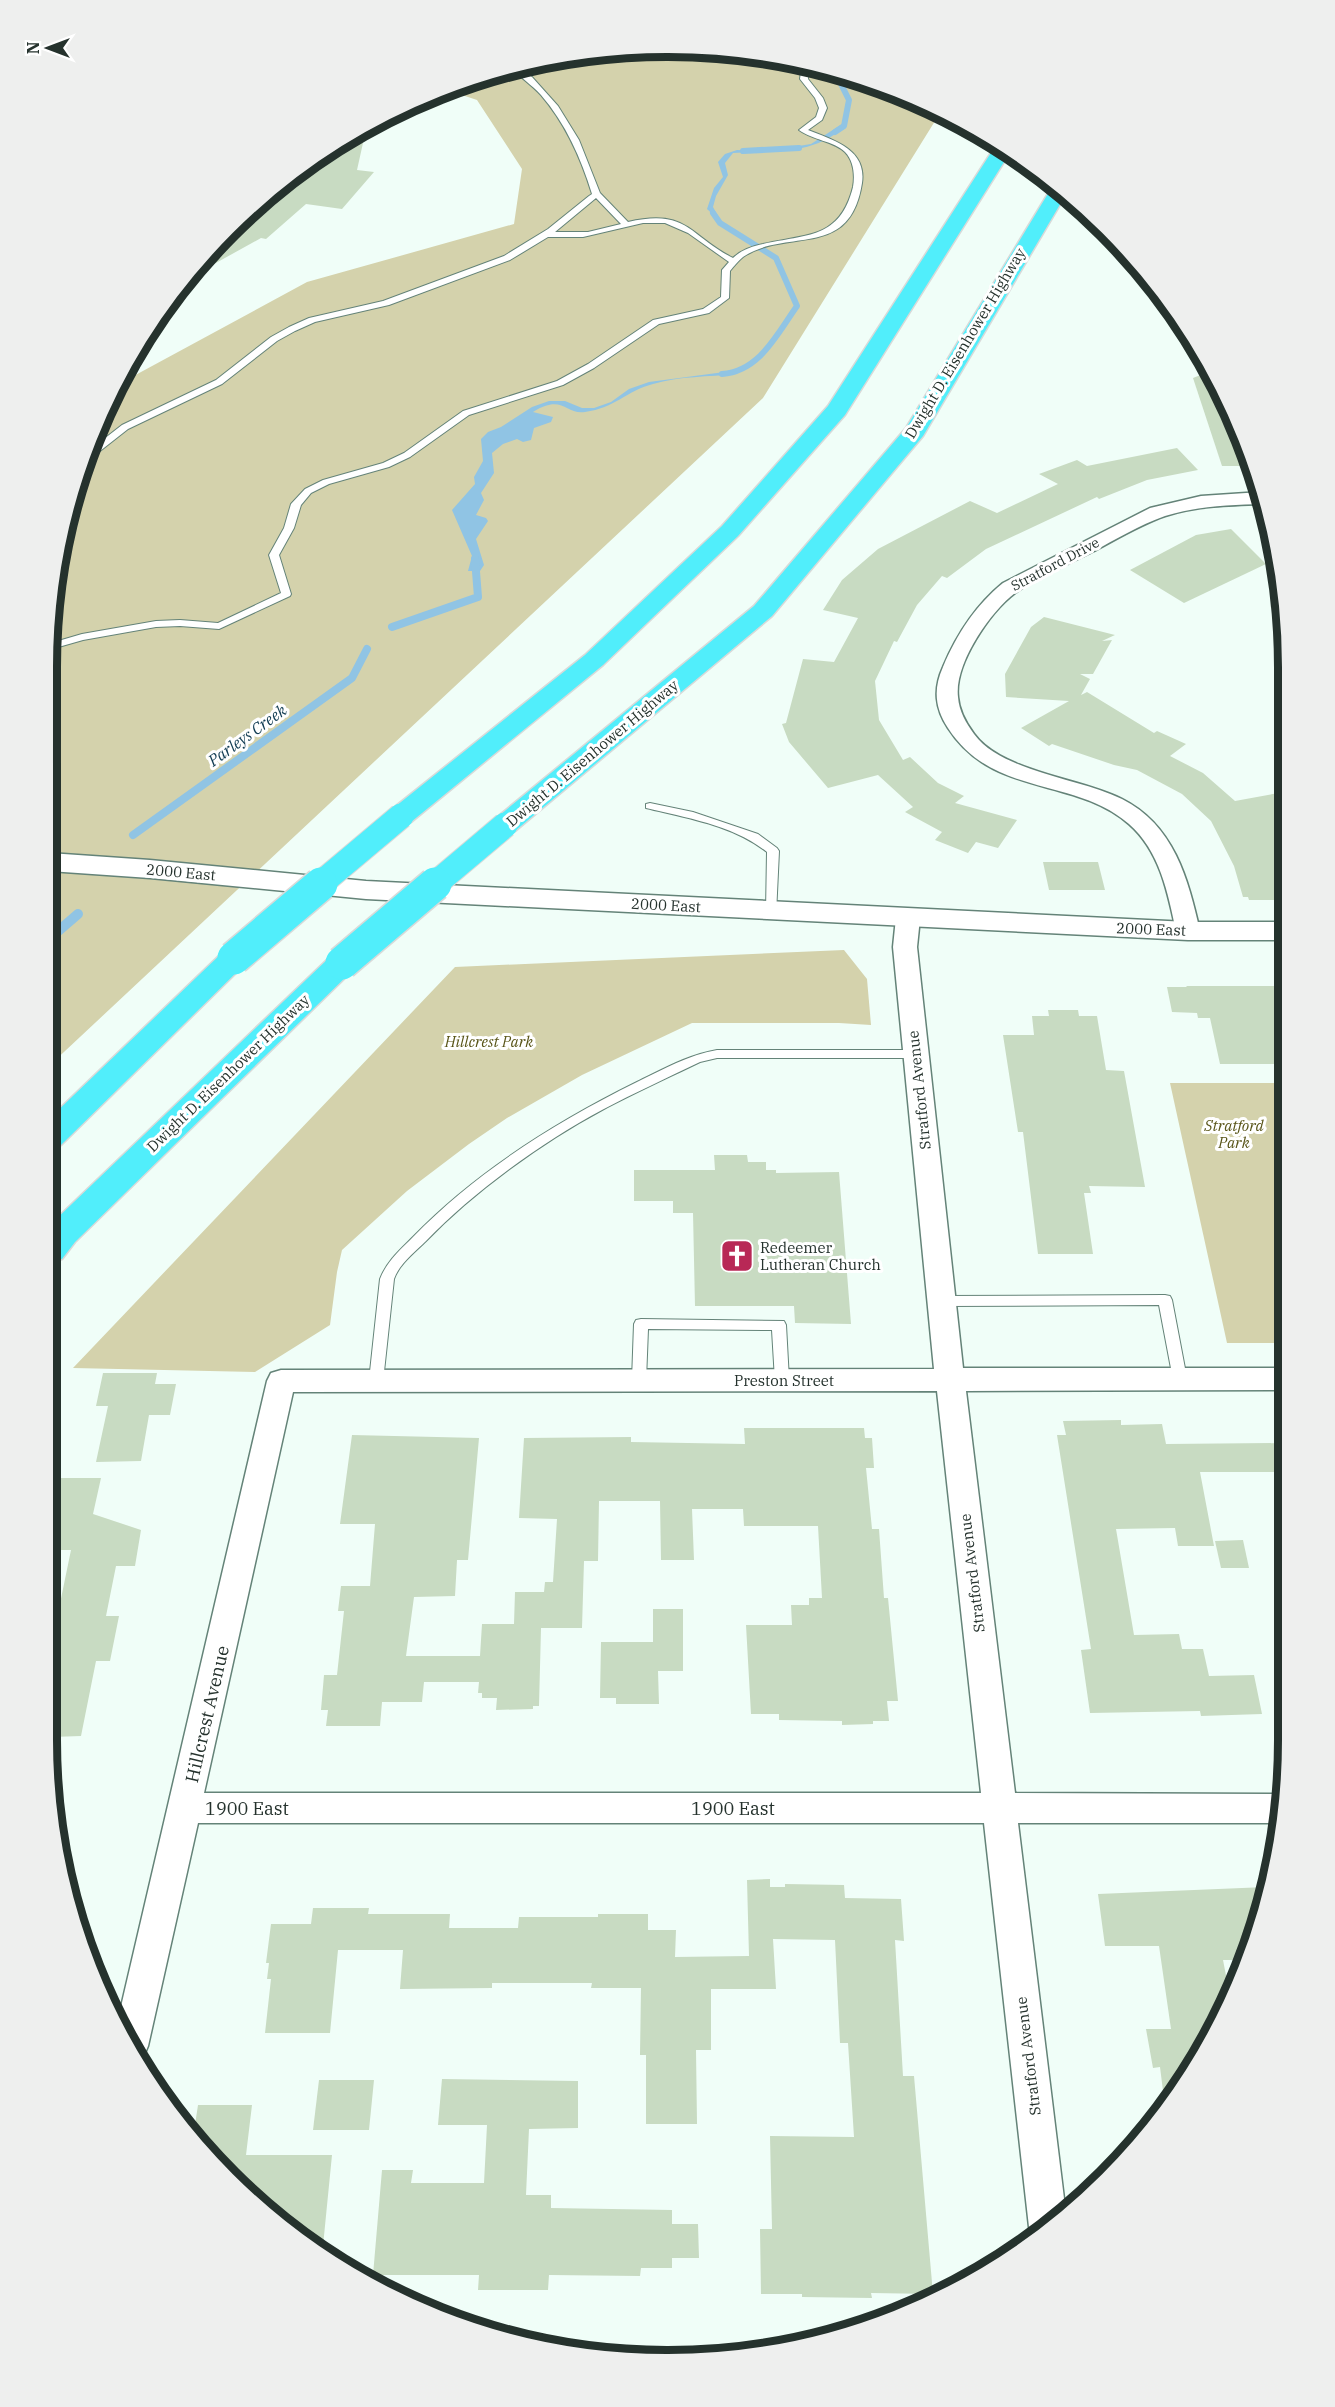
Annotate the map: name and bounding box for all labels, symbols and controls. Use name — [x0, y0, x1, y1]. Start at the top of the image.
north arrow — [18, 18, 78, 78]
text: N — [23, 42, 43, 54]
street label: Dwight D. Eisenhower Highway — [900, 244, 1030, 442]
street label: Stratford Drive — [1008, 533, 1102, 595]
street label: Dwight D. Eisenhower Highway — [502, 675, 682, 831]
water label: Parleys Creek — [203, 700, 291, 771]
street label: 2000 East — [145, 859, 217, 885]
street label: 2000 East — [631, 894, 701, 916]
street label: 2000 East — [1116, 918, 1186, 940]
street label: Dwight D. Eisenhower Highway — [143, 990, 313, 1156]
street label: Stratford Avenue — [903, 1030, 935, 1150]
park label: Hillcrest Park — [444, 1032, 533, 1051]
park label: Stratford Park — [1203, 1116, 1265, 1152]
church icon: Redeemer Lutheran Church — [719, 1238, 755, 1274]
place label: Redeemer Lutheran Church — [760, 1238, 881, 1274]
street label: Preston Street — [734, 1371, 834, 1390]
street label: Stratford Avenue — [955, 1512, 989, 1634]
street label: Hillcrest Avenue — [180, 1643, 234, 1785]
street label: 1900 East — [205, 1797, 289, 1820]
street label: 1900 East — [691, 1797, 775, 1820]
street label: Stratford Avenue — [1011, 1995, 1045, 2117]

